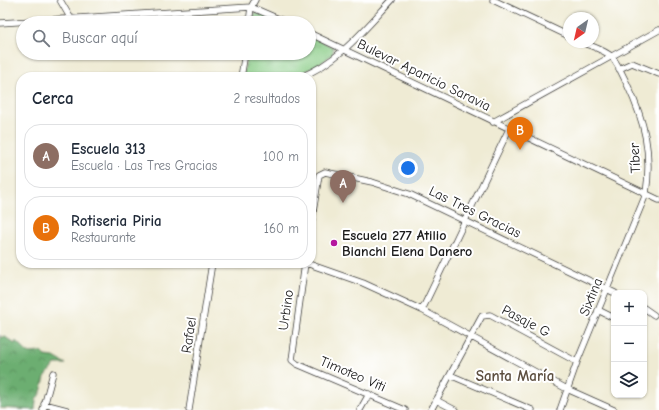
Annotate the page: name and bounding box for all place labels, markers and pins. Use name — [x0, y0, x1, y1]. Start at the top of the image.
pin: B — [507, 117, 533, 150]
pin: A — [330, 170, 356, 203]
place label: Escuela 277 Atilio Bianchi Elena Danero — [342, 227, 472, 260]
marker: Escuela 277 Atilio Bianchi Elena Danero — [329, 238, 339, 248]

